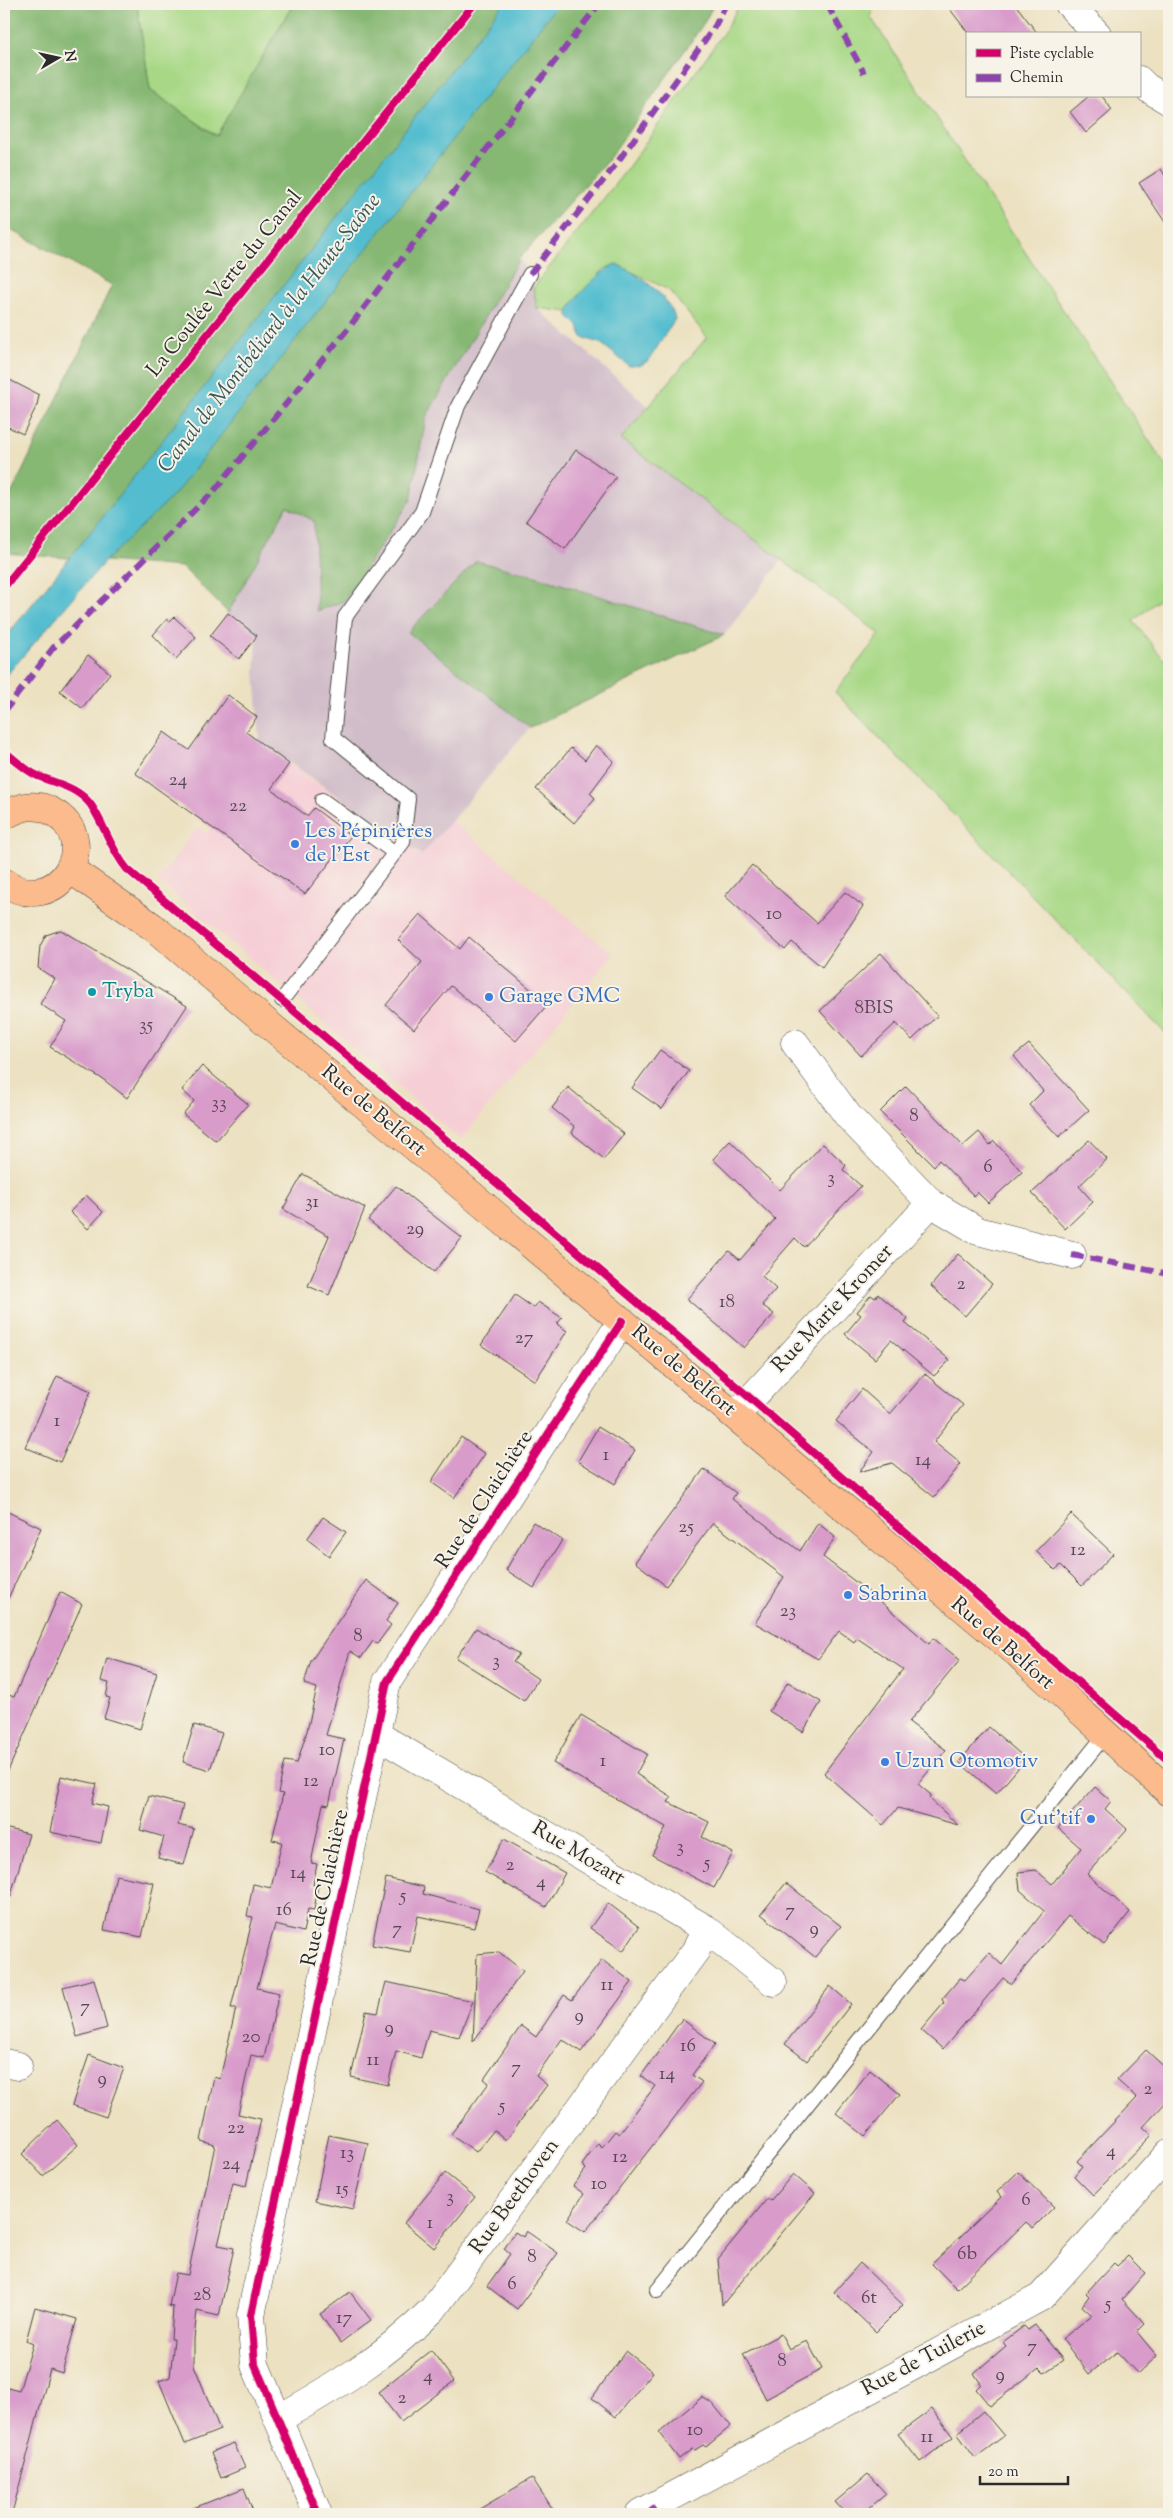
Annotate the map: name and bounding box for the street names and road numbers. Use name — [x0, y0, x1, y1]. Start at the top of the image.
street label: La Coulée Verte du Canal — [140, 184, 310, 384]
street label: Rue de Belfort — [314, 1058, 432, 1164]
street label: Rue Marie Kromer — [765, 1238, 901, 1380]
street label: Rue de Belfort — [624, 1318, 742, 1424]
street label: Rue de Claichière — [429, 1425, 541, 1575]
street label: Rue de Belfort — [944, 1590, 1060, 1698]
street label: Rue de Claichière — [295, 1807, 357, 1969]
street label: Rue Mozart — [526, 1814, 630, 1894]
street label: Rue Beethoven — [463, 2133, 567, 2261]
street label: Rue de Tuilerie — [857, 2314, 991, 2404]

